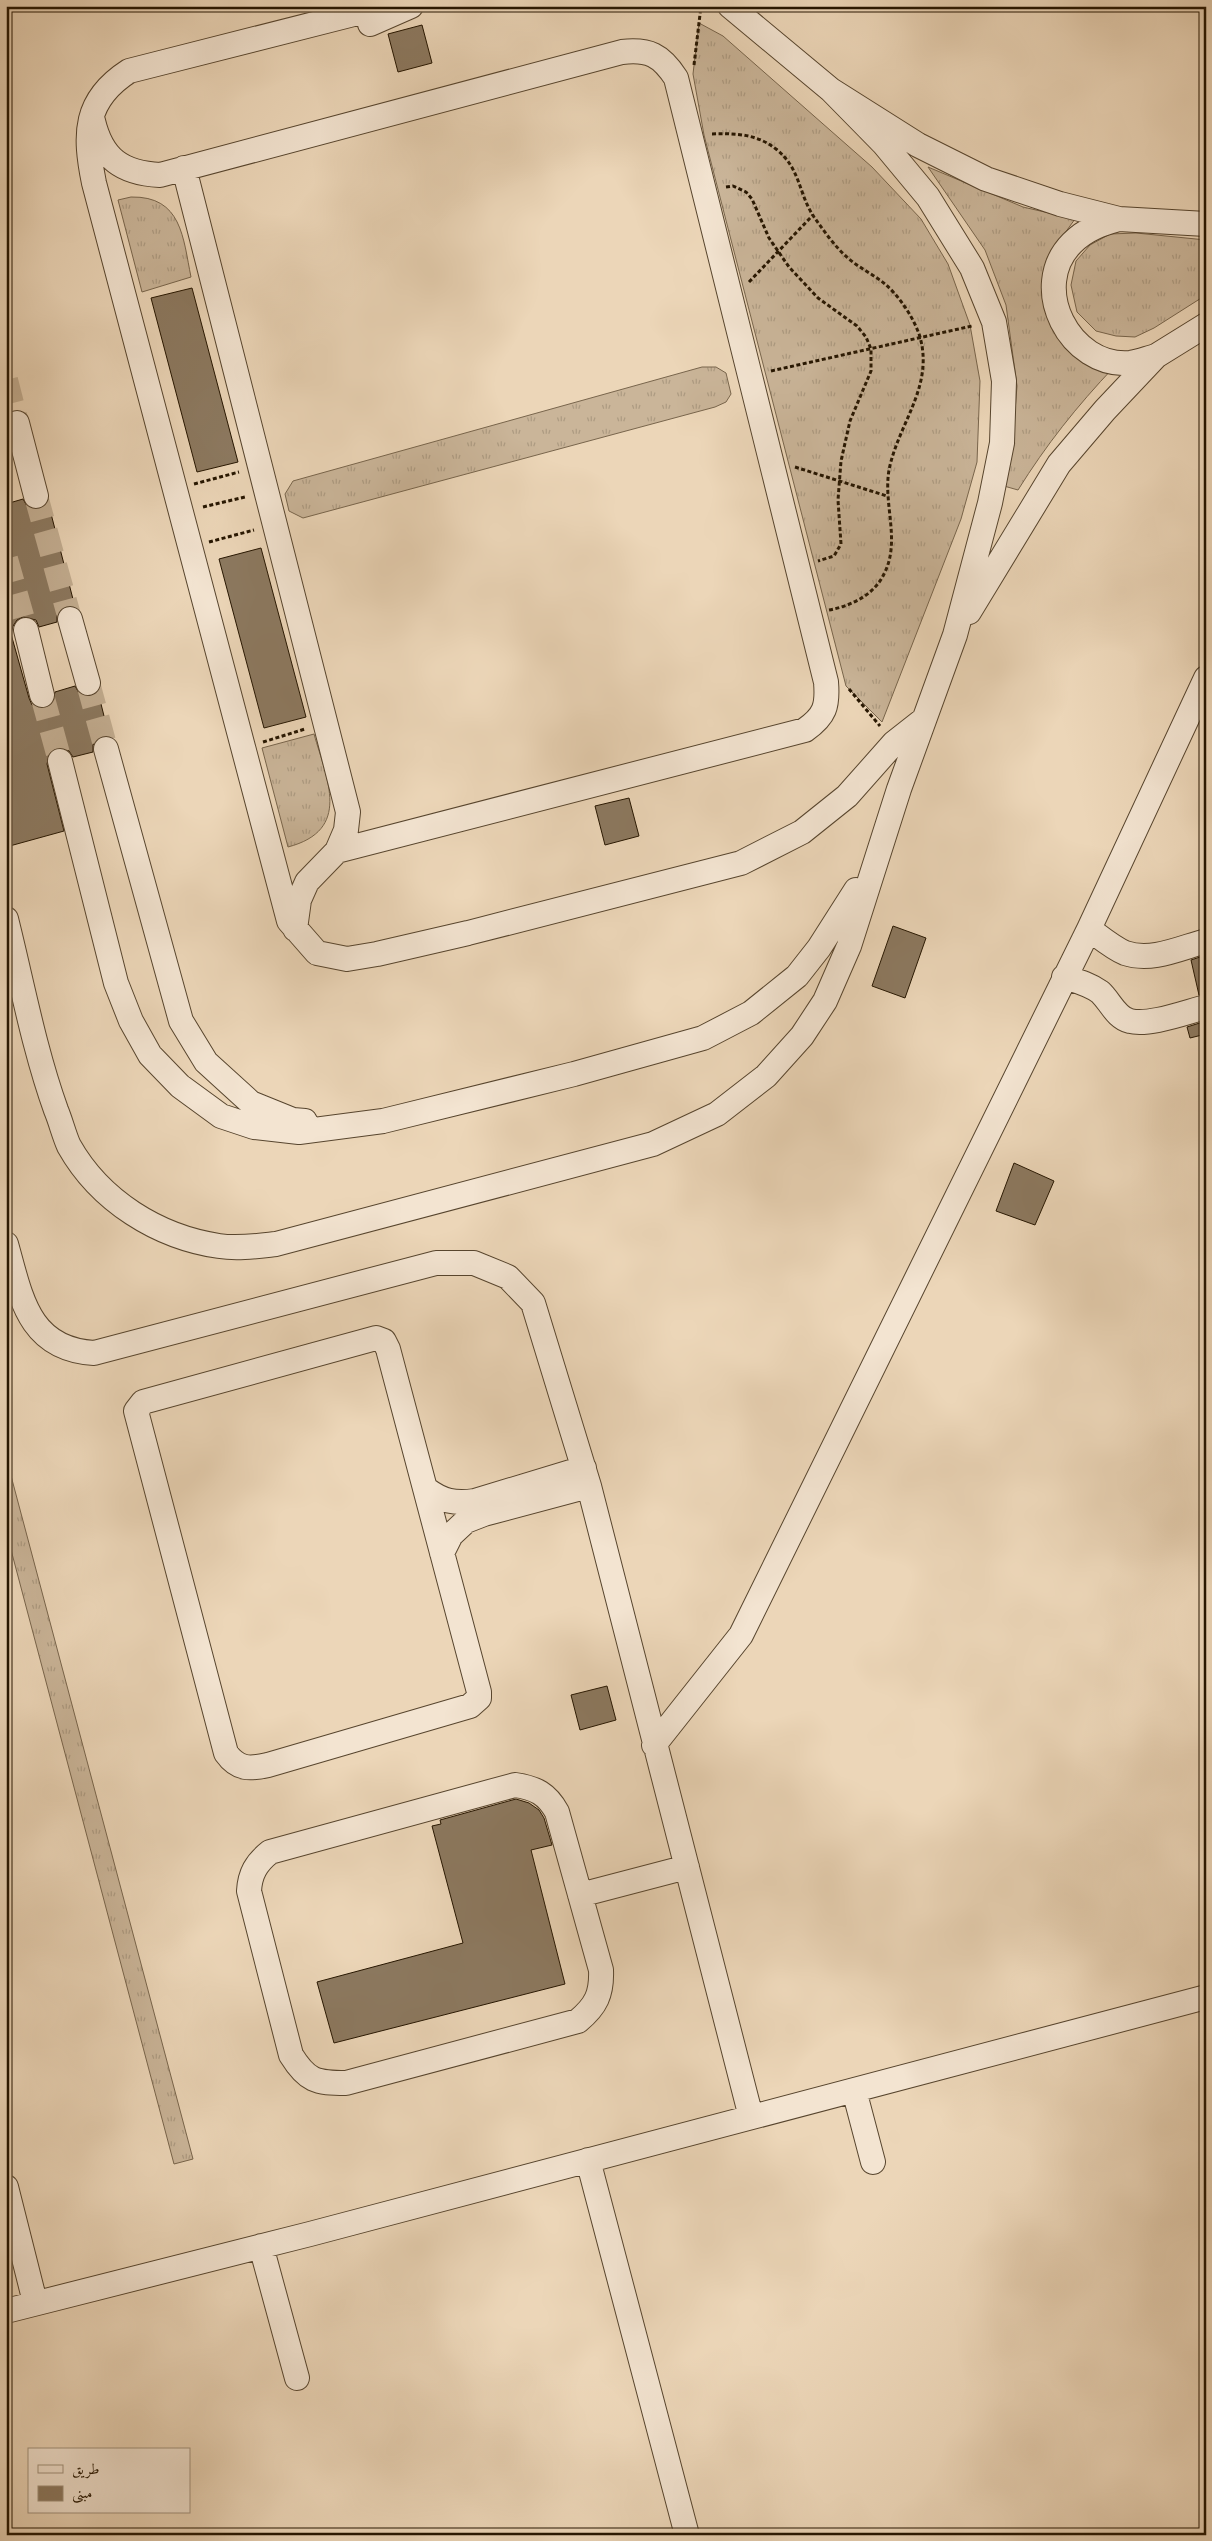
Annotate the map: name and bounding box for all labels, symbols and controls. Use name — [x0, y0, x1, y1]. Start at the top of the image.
legend — [28, 2448, 190, 2514]
text: طريق — [72, 2460, 99, 2479]
text: مبنى — [72, 2484, 92, 2504]

